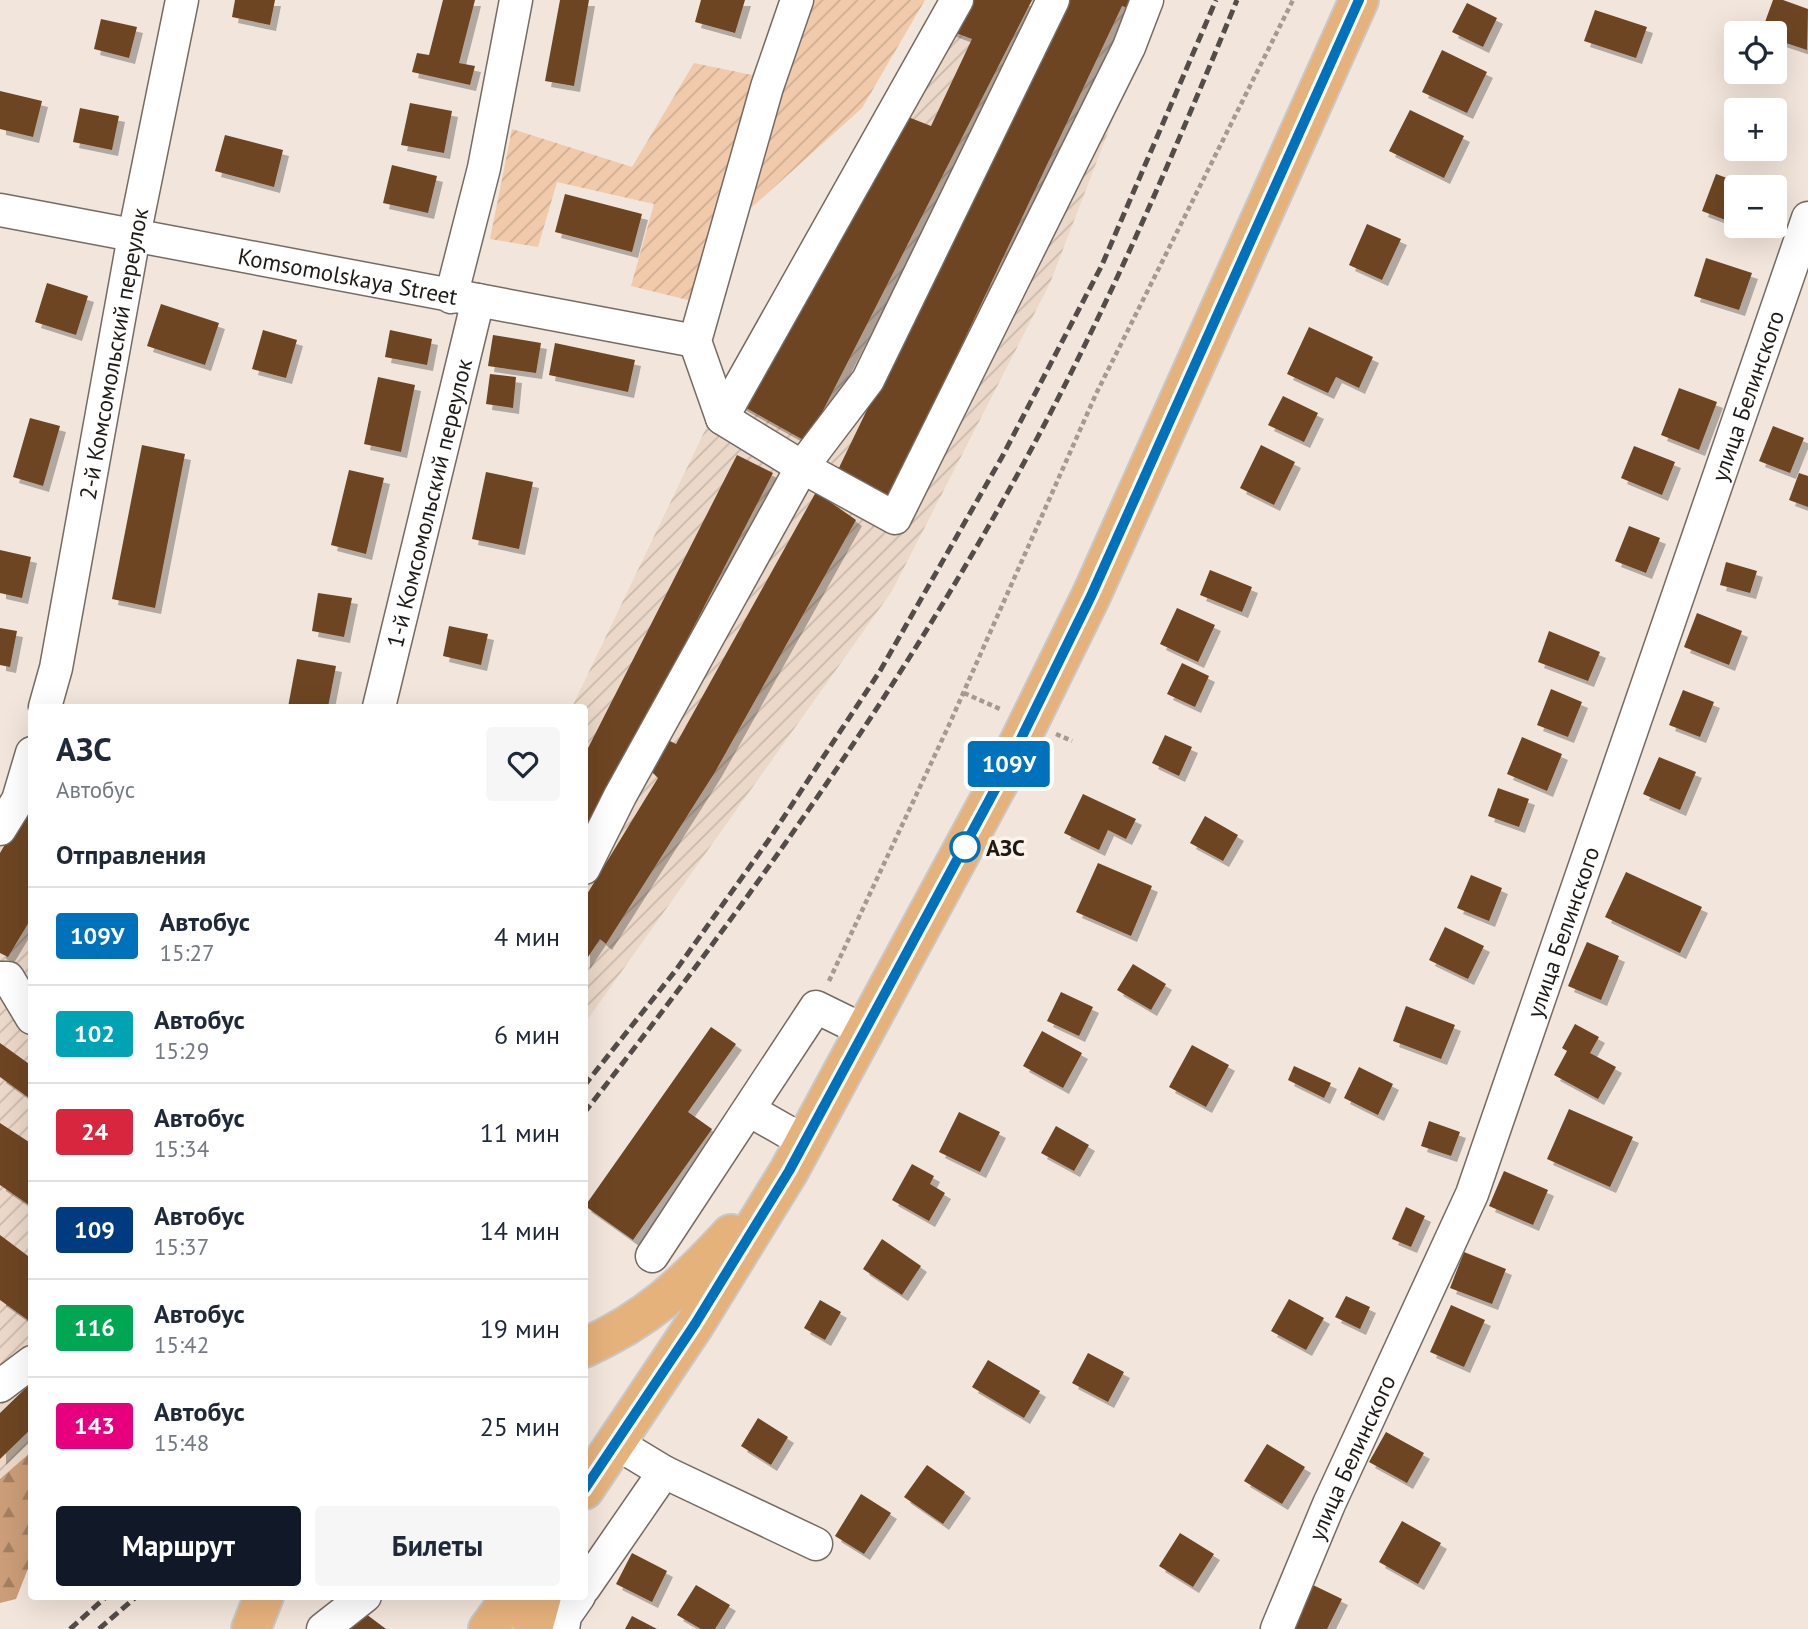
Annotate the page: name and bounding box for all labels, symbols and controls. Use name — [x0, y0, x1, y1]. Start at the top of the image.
map controls — [1724, 21, 1787, 238]
button: locate — [1724, 21, 1787, 84]
button: + — [1724, 98, 1787, 161]
button: − — [1724, 175, 1787, 238]
street label: 2-й Комсомольский переулок — [72, 205, 154, 502]
street label: Komsomolskaya Street — [236, 241, 460, 311]
street label: улица Белинского — [1704, 306, 1790, 485]
street label: 1-й Комсомольский переулок — [380, 356, 478, 650]
text: АЗС — [56, 727, 112, 770]
button: heart — [486, 727, 560, 801]
line badge: 109У — [960, 741, 1058, 787]
text: 109У — [982, 748, 1036, 779]
text: Автобус — [56, 775, 135, 804]
marker: АЗС — [950, 832, 980, 862]
place label: АЗС — [986, 833, 1025, 862]
text: Отправления — [56, 838, 206, 871]
street label: улица Белинского — [1519, 843, 1605, 1021]
text: Автобус — [159, 905, 250, 938]
text: 109У — [70, 920, 124, 951]
text: 4 мин — [494, 920, 560, 953]
text: 15:27 — [159, 938, 215, 967]
text: Автобус — [154, 1003, 245, 1036]
text: 102 — [74, 1018, 115, 1049]
text: 6 мин — [494, 1018, 560, 1051]
text: 15:29 — [154, 1036, 209, 1065]
text: Автобус — [154, 1101, 245, 1134]
text: 24 — [81, 1116, 108, 1147]
text: 11 мин — [480, 1116, 560, 1149]
text: 15:34 — [154, 1134, 209, 1163]
text: Автобус — [154, 1199, 245, 1232]
text: 109 — [74, 1214, 115, 1245]
text: 14 мин — [480, 1214, 560, 1247]
text: 15:37 — [154, 1232, 209, 1261]
text: Автобус — [154, 1297, 245, 1330]
text: 116 — [74, 1312, 115, 1343]
text: 19 мин — [480, 1312, 560, 1345]
text: 15:42 — [154, 1330, 209, 1359]
street label: улица Белинского — [1301, 1370, 1401, 1545]
text: Автобус — [154, 1395, 245, 1428]
text: 143 — [74, 1410, 115, 1441]
text: 25 мин — [480, 1410, 560, 1443]
text: 15:48 — [154, 1428, 209, 1457]
button: Маршрут — [56, 1506, 301, 1586]
button: Билеты — [315, 1506, 560, 1586]

